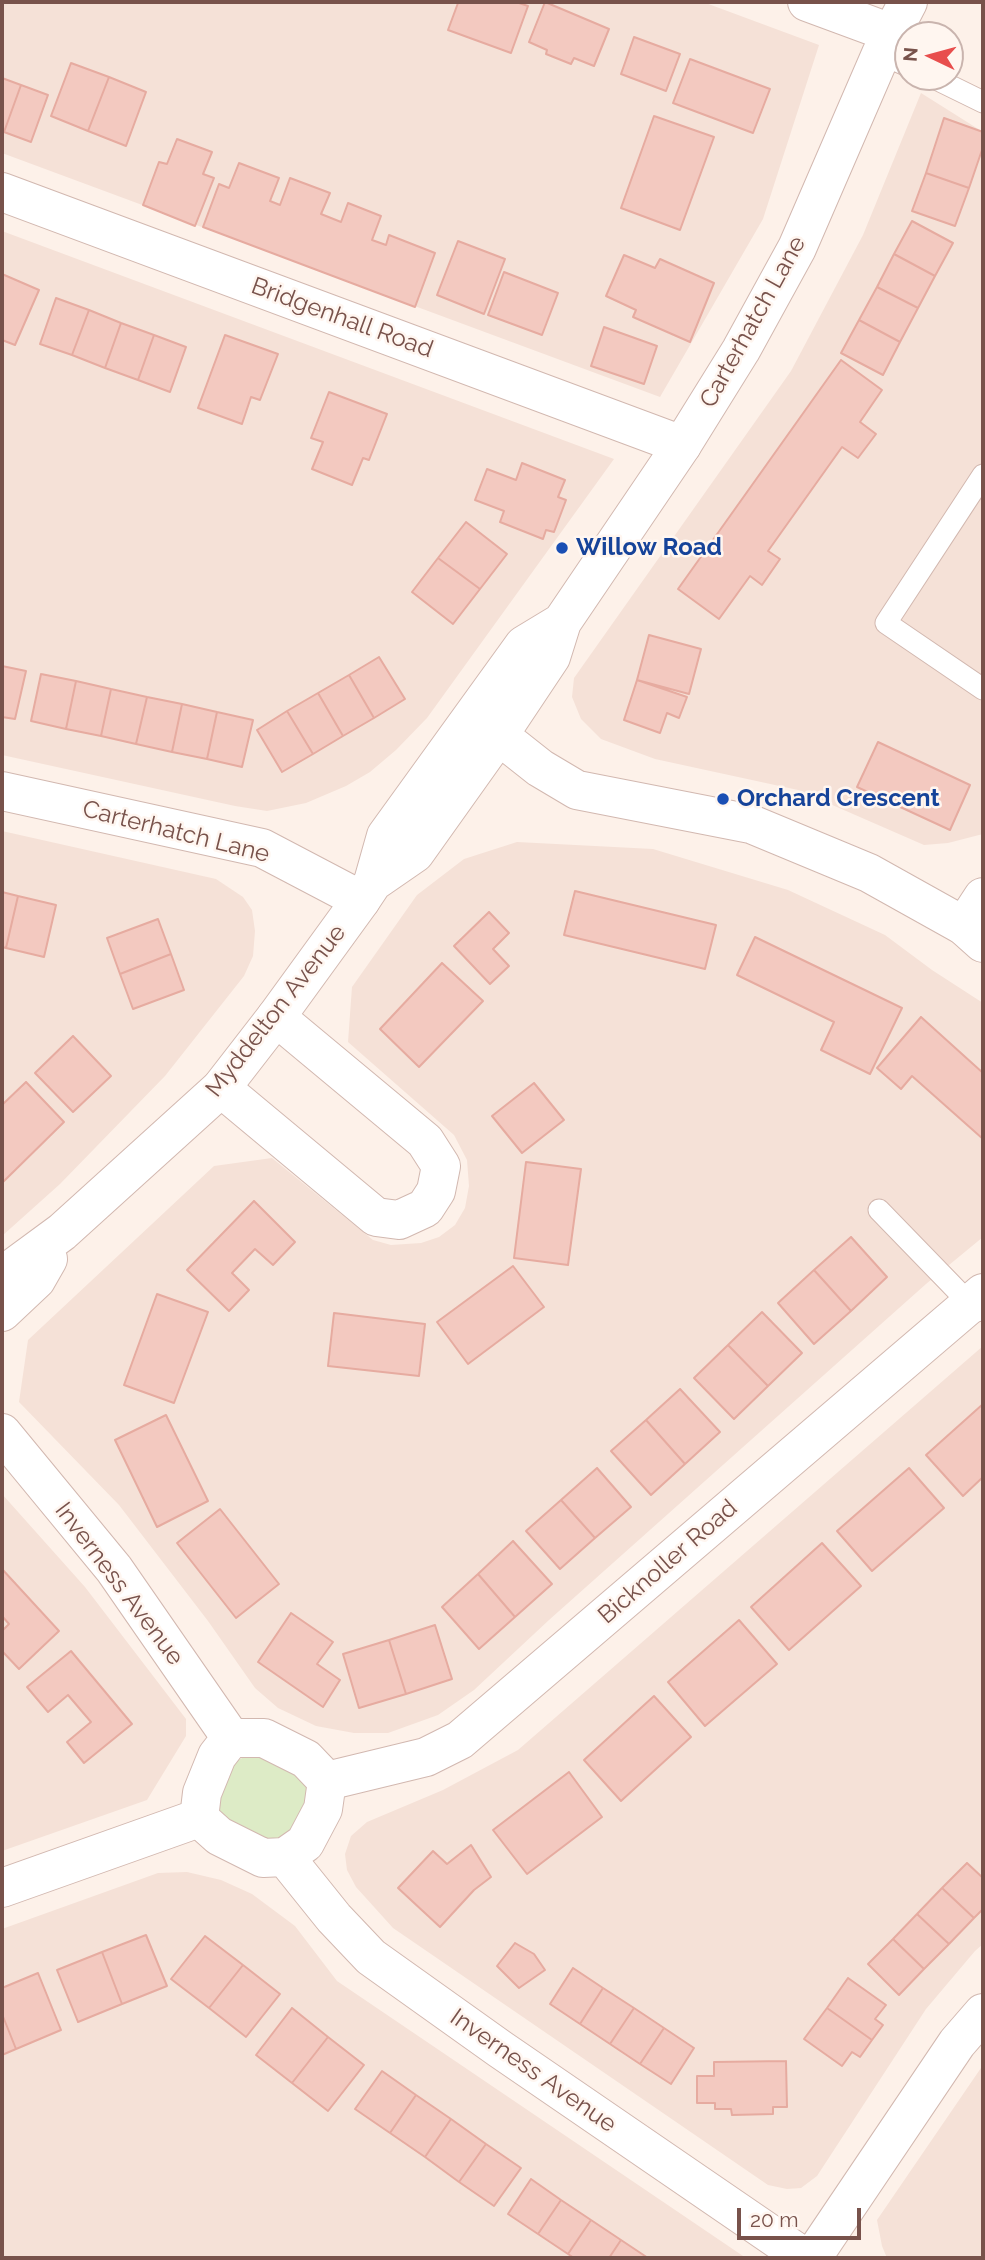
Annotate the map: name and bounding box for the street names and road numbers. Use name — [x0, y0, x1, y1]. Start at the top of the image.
street label: Carterhatch Lane — [694, 231, 812, 413]
street label: Bridgenhall Road — [247, 272, 437, 364]
street label: Carterhatch Lane — [80, 795, 272, 869]
street label: Myddelton Avenue — [200, 919, 352, 1103]
street label: Bicknoller Road — [593, 1494, 743, 1630]
street label: Inverness Avenue — [48, 1497, 190, 1671]
street label: Inverness Avenue — [444, 2003, 622, 2139]

